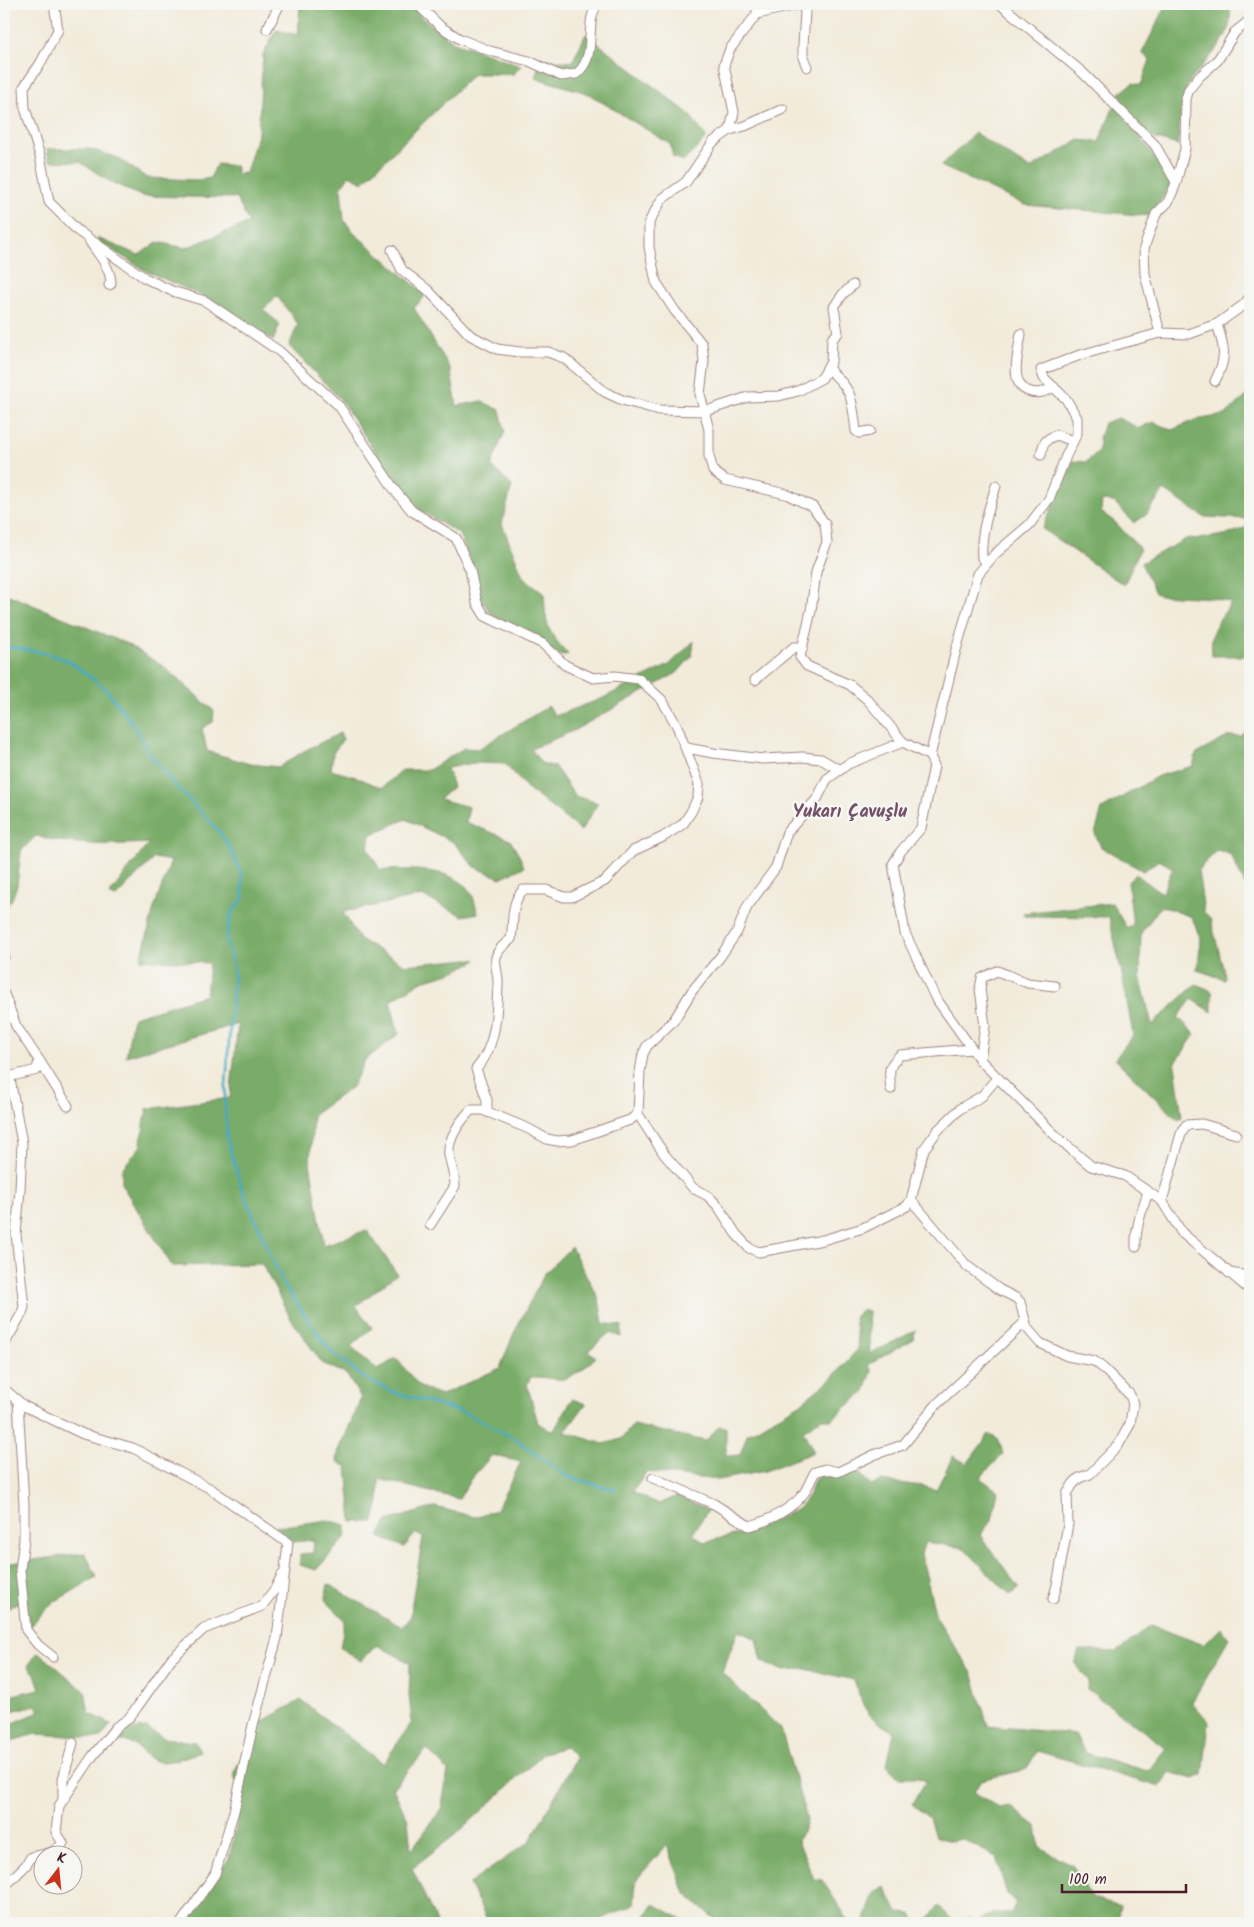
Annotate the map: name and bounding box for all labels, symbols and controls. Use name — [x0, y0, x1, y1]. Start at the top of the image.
district label: Yukarı Çavuşlu — [793, 798, 907, 827]
north arrow — [32, 1844, 82, 1894]
text: K — [54, 1847, 69, 1870]
scale bar — [1062, 1862, 1185, 1894]
text: 100 m — [1069, 1868, 1107, 1892]

